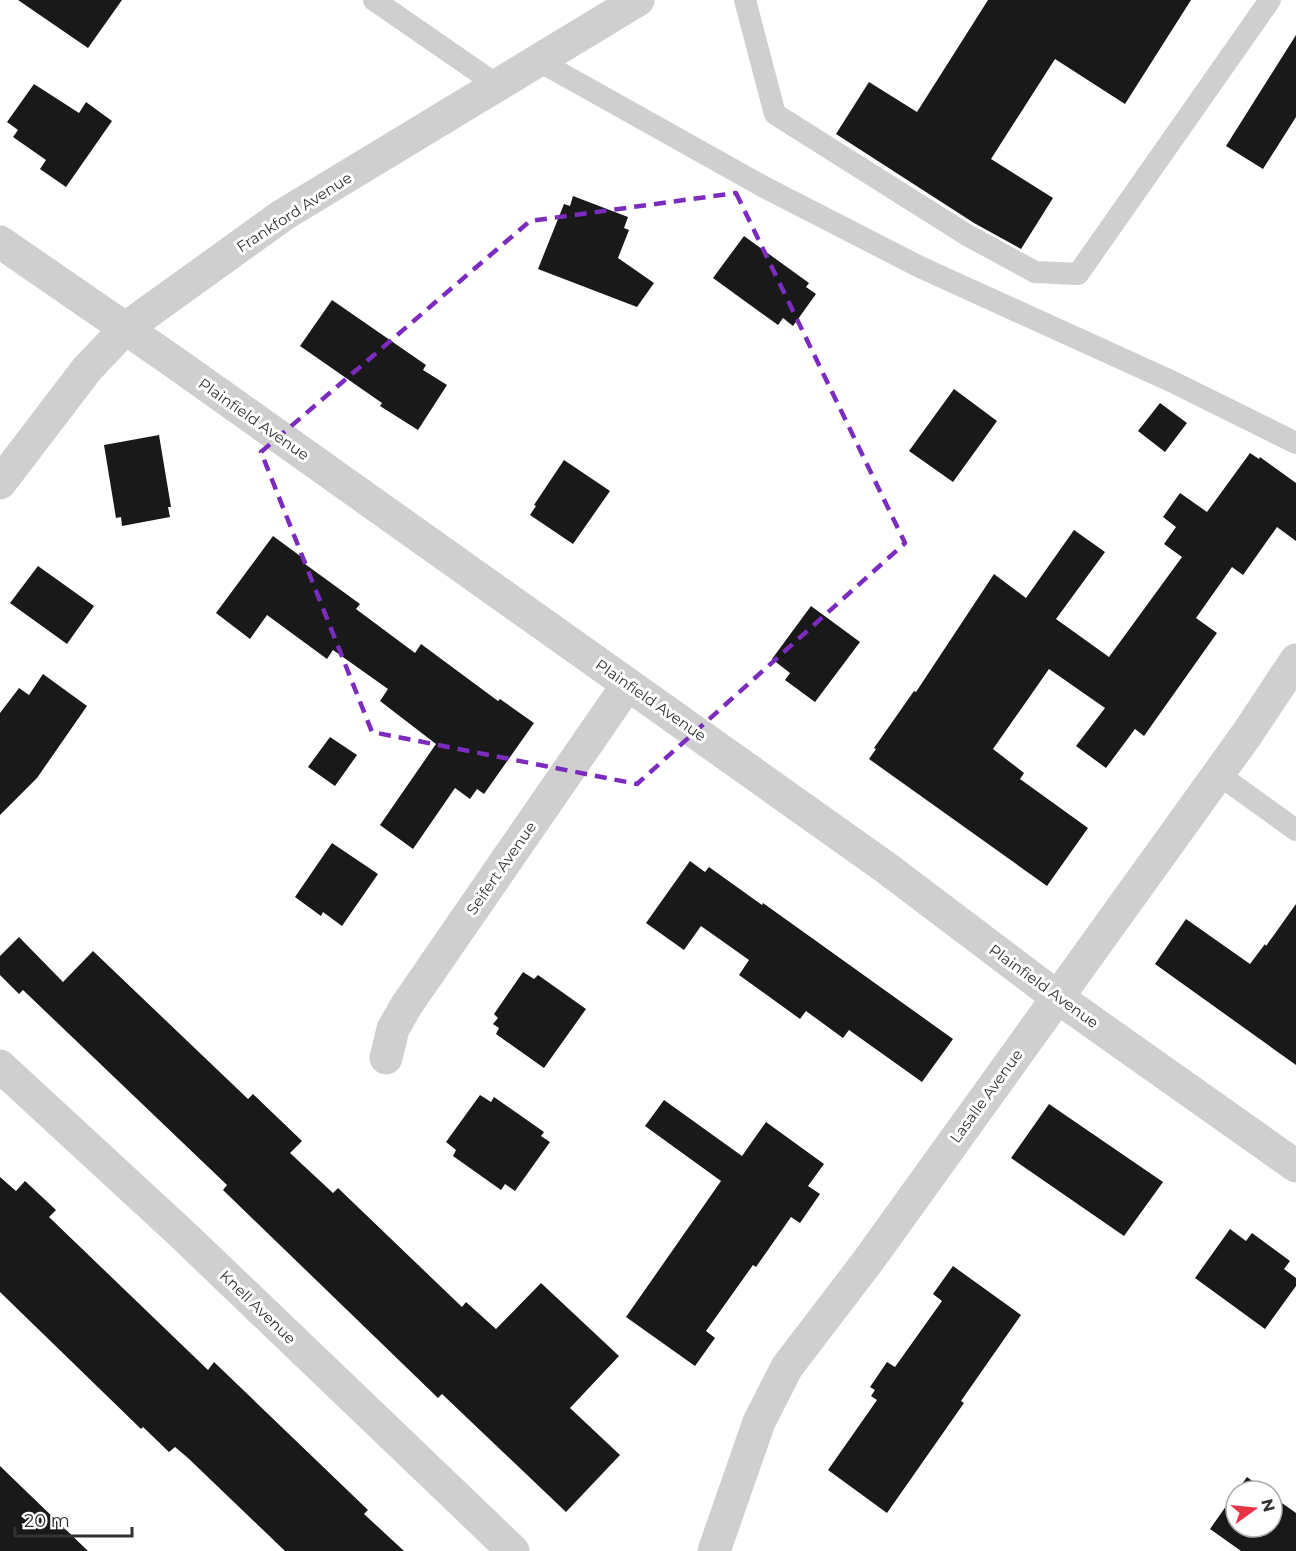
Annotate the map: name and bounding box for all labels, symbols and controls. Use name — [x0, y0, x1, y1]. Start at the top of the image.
street label: Frankford Avenue — [233, 168, 355, 256]
street label: Plainfield Avenue — [195, 374, 313, 464]
street label: Plainfield Avenue — [592, 655, 710, 745]
street label: Seifert Avenue — [462, 818, 540, 918]
street label: Plainfield Avenue — [986, 940, 1102, 1032]
street label: Lasalle Avenue — [946, 1045, 1026, 1147]
street label: Knell Avenue — [216, 1266, 300, 1348]
north arrow — [1224, 1479, 1284, 1539]
text: N — [1257, 1497, 1279, 1514]
scale bar — [15, 1500, 132, 1538]
text: 20 m — [24, 1510, 70, 1532]

